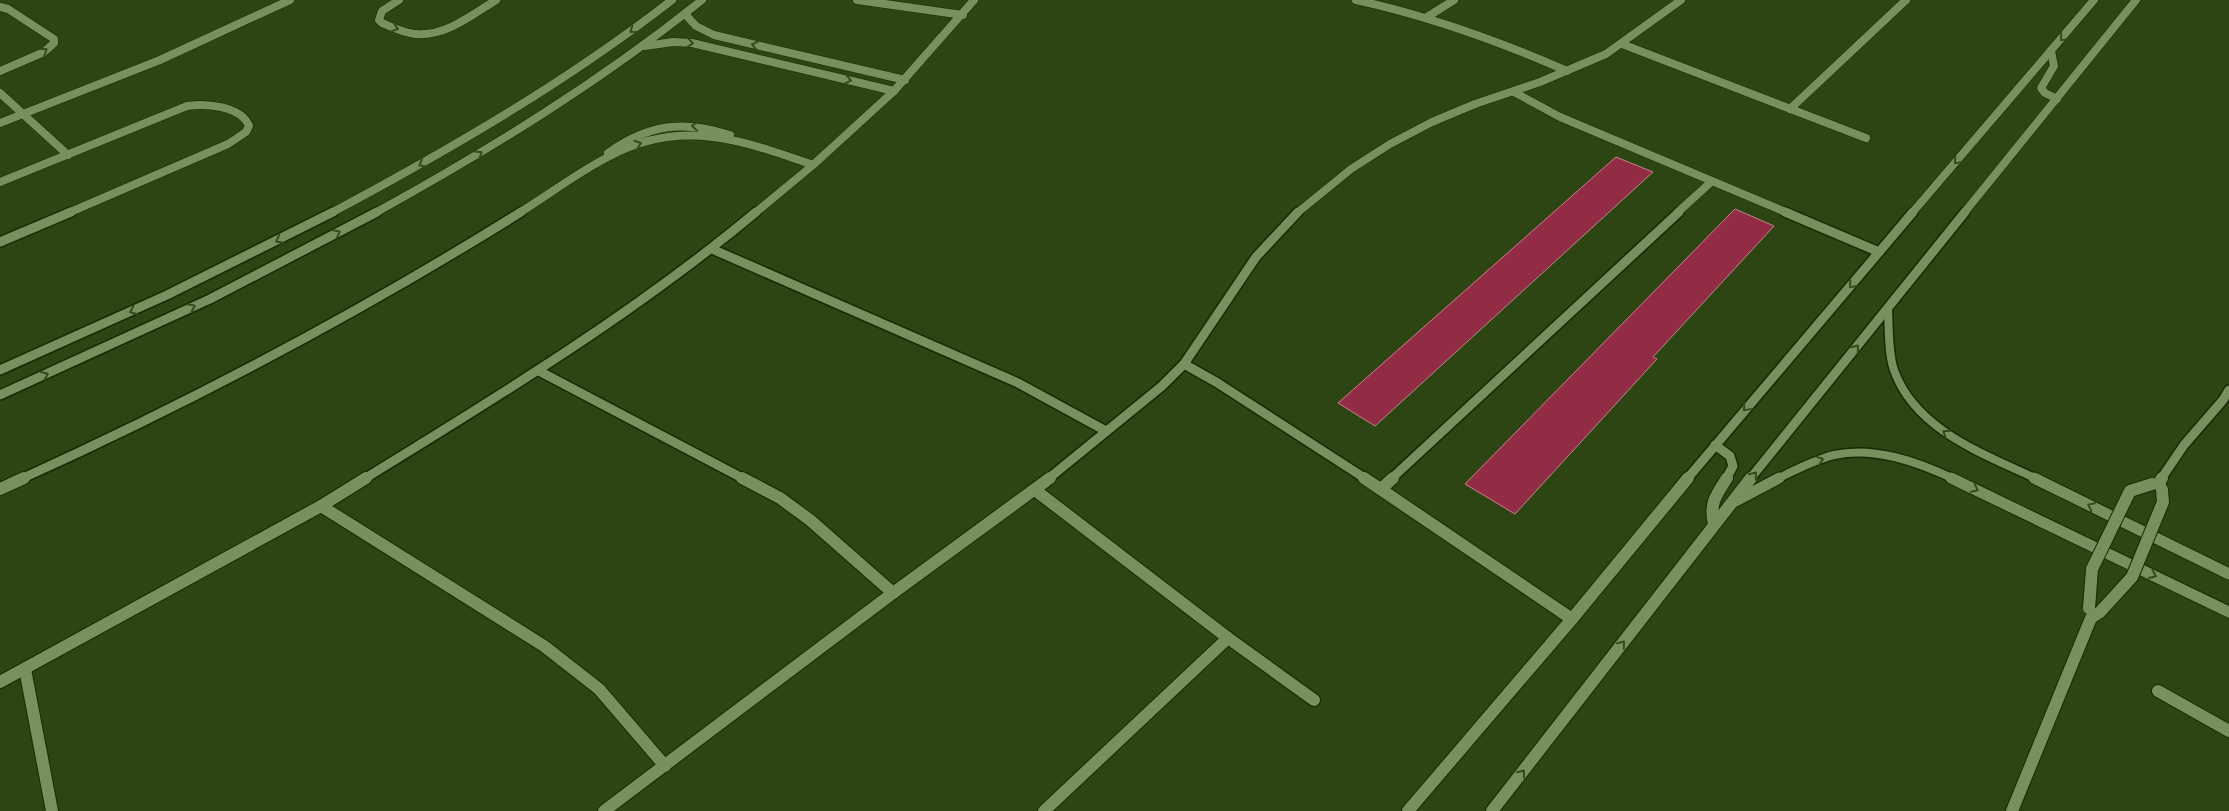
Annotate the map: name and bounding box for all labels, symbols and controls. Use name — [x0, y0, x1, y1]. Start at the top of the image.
one-way arrow — [390, 22, 399, 32]
one-way arrow — [630, 24, 639, 32]
one-way arrow — [2059, 32, 2068, 41]
one-way arrow — [687, 37, 695, 48]
one-way arrow — [751, 40, 760, 51]
one-way arrow — [39, 48, 48, 58]
one-way arrow — [844, 74, 853, 85]
one-way arrow — [691, 121, 699, 132]
one-way arrow — [633, 140, 642, 150]
one-way arrow — [473, 151, 482, 161]
one-way arrow — [1954, 155, 1963, 164]
one-way arrow — [419, 157, 428, 167]
one-way arrow — [332, 229, 341, 239]
one-way arrow — [275, 234, 284, 244]
one-way arrow — [1848, 279, 1857, 288]
one-way arrow — [187, 302, 196, 313]
one-way arrow — [129, 305, 138, 315]
one-way arrow — [1850, 344, 1859, 354]
one-way arrow — [40, 371, 49, 381]
one-way arrow — [1743, 403, 1752, 412]
one-way arrow — [1943, 429, 1952, 439]
one-way arrow — [1815, 456, 1824, 466]
one-way arrow — [1748, 471, 1757, 480]
one-way arrow — [1970, 483, 1979, 494]
one-way arrow — [2087, 502, 2096, 512]
one-way arrow — [2148, 568, 2157, 578]
one-way arrow — [1616, 641, 1624, 650]
one-way arrow — [1517, 770, 1525, 779]

